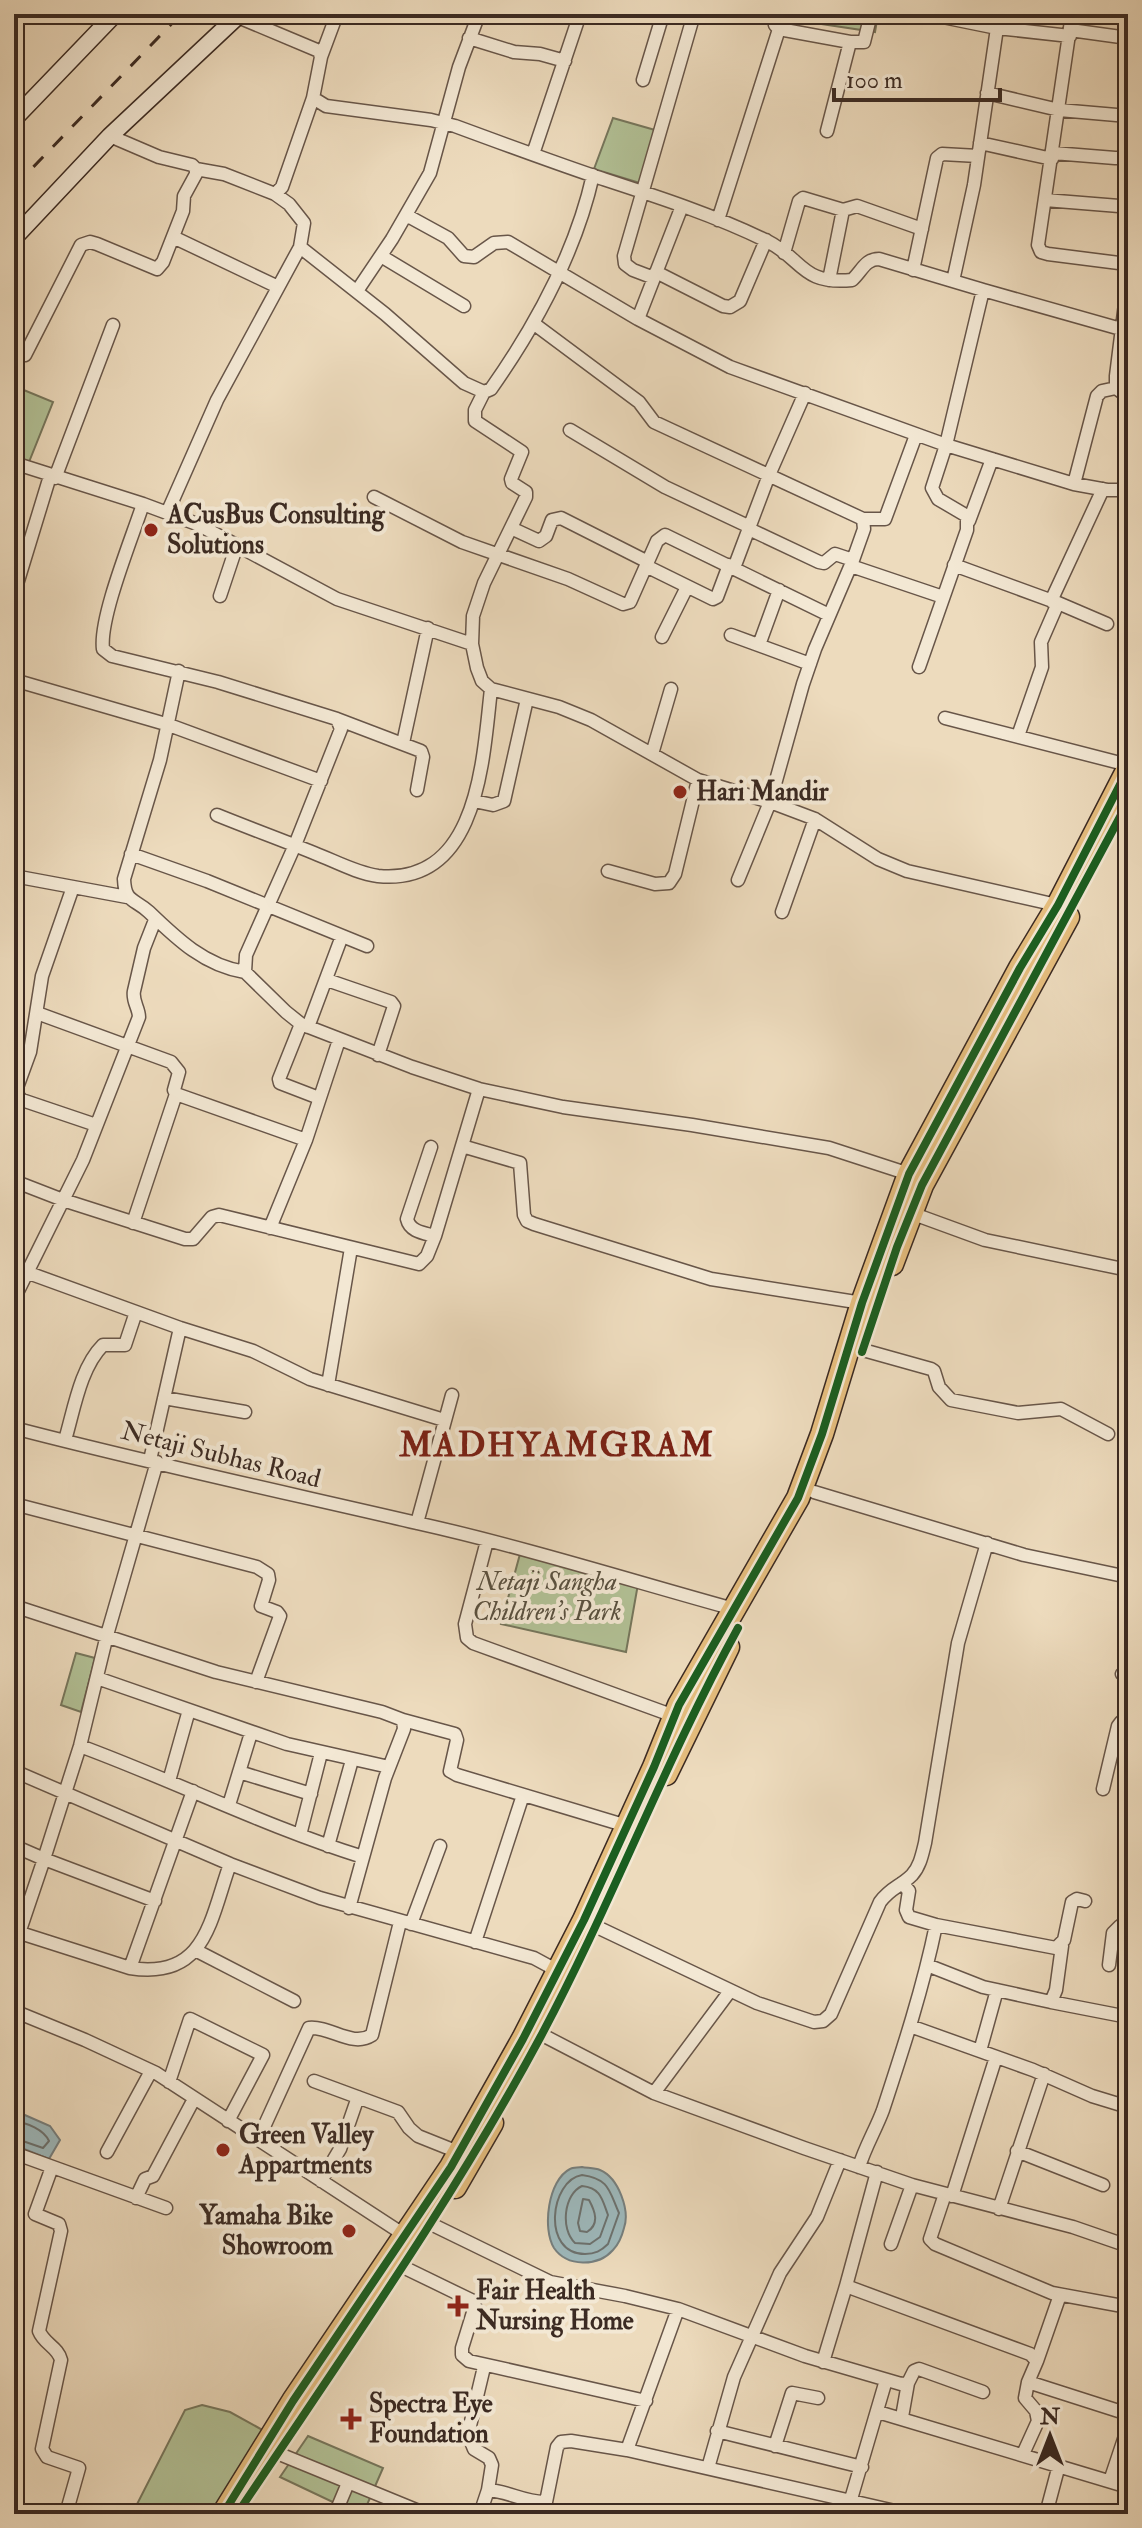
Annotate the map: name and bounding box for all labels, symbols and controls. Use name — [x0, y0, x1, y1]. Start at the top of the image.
scale bar — [834, 52, 1000, 102]
text: 100 m — [846, 65, 903, 96]
place label: ACusBus Consulting Solutions — [166, 499, 386, 561]
marker: ACusBus Consulting Solutions — [142, 521, 160, 539]
place label: Hari Mandir — [696, 776, 829, 808]
marker: Hari Mandir — [671, 783, 689, 801]
street label: Netaji Subhas Road — [118, 1415, 324, 1495]
district label: MADHYAMGRAM — [398, 1424, 715, 1467]
park label: Netaji Sangha Children's Park — [472, 1566, 622, 1628]
place label: Green Valley Appartments — [238, 2119, 375, 2182]
marker: Green Valley Appartments — [214, 2141, 232, 2159]
place label: Yamaha Bike Showroom — [198, 2200, 334, 2262]
marker: Yamaha Bike Showroom — [340, 2222, 358, 2240]
place label: Fair Health Nursing Home — [475, 2275, 634, 2338]
marker: Fair Health Nursing Home — [447, 2295, 469, 2317]
place label: Spectra Eye Foundation — [369, 2388, 493, 2450]
north arrow — [1010, 2396, 1090, 2476]
text: N — [1039, 2403, 1060, 2431]
marker: Spectra Eye Foundation — [340, 2408, 362, 2430]

